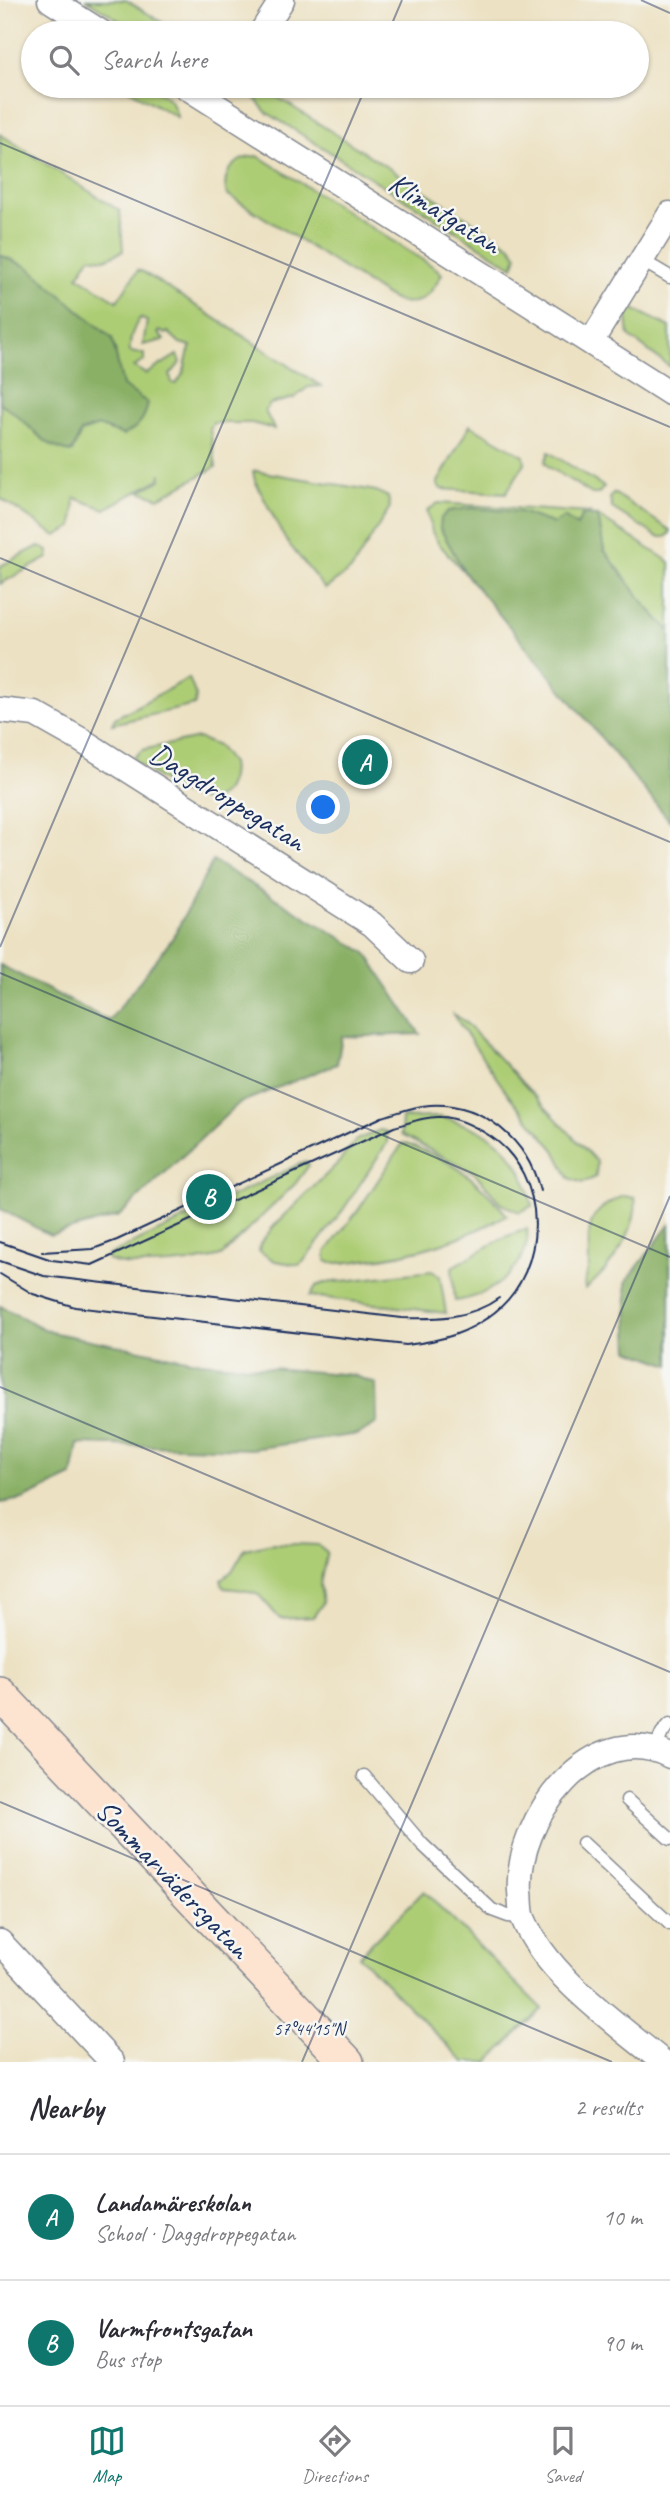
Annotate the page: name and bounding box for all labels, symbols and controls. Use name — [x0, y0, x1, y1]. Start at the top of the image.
search box — [21, 21, 649, 98]
icon: search — [45, 41, 83, 79]
text: Search here — [101, 43, 207, 76]
street label: Klimatgatan — [382, 164, 510, 263]
street label: Daggdroppegatan — [143, 734, 314, 861]
pin: A — [342, 736, 388, 788]
your location — [306, 790, 340, 824]
pin: B — [186, 1171, 232, 1223]
street label: Sommarvädersgatan — [87, 1791, 260, 1968]
text: 57°44'15"N — [274, 2018, 348, 2040]
text: Nearby — [28, 2089, 104, 2127]
text: 2 results — [575, 2093, 642, 2122]
text: Landamäreskolan — [95, 2186, 251, 2219]
text: A — [45, 2203, 57, 2232]
text: 10 m — [603, 2203, 642, 2232]
text: School · Daggdroppegatan — [95, 2219, 295, 2248]
text: Varmfrontsgatan — [95, 2312, 252, 2345]
text: B — [45, 2329, 57, 2358]
text: 90 m — [603, 2329, 642, 2358]
text: Bus stop — [95, 2345, 161, 2374]
tab: Map — [88, 2422, 126, 2488]
tab: Directions — [302, 2422, 368, 2488]
tab: Saved — [544, 2422, 582, 2488]

